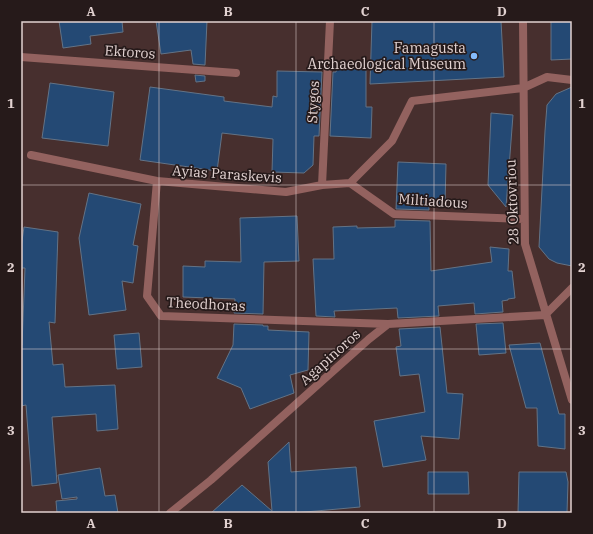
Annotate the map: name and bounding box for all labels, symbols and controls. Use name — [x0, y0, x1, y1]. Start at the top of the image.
text: A — [86, 3, 96, 20]
text: B — [223, 3, 233, 20]
text: C — [361, 3, 370, 20]
text: D — [497, 3, 507, 20]
place label: Famagusta Archaeological Museum — [308, 39, 466, 73]
street label: Ektoros — [104, 41, 156, 63]
marker: Famagusta Archaeological Museum — [469, 51, 479, 61]
street label: Stygos — [303, 80, 323, 124]
text: 1 — [7, 95, 15, 112]
text: 1 — [578, 95, 586, 112]
street label: 28 Oktovriou — [502, 159, 522, 245]
street label: Ayias Paraskevis — [171, 161, 283, 187]
street label: Miltiadous — [398, 190, 469, 212]
text: 2 — [7, 259, 15, 276]
text: 2 — [578, 259, 586, 276]
street label: Theodhoras — [166, 293, 246, 315]
street label: Agapinoros — [296, 325, 364, 389]
text: 3 — [7, 422, 15, 439]
text: 3 — [578, 422, 586, 439]
text: A — [86, 515, 96, 532]
text: B — [223, 515, 233, 532]
text: C — [361, 515, 370, 532]
text: D — [497, 515, 507, 532]

